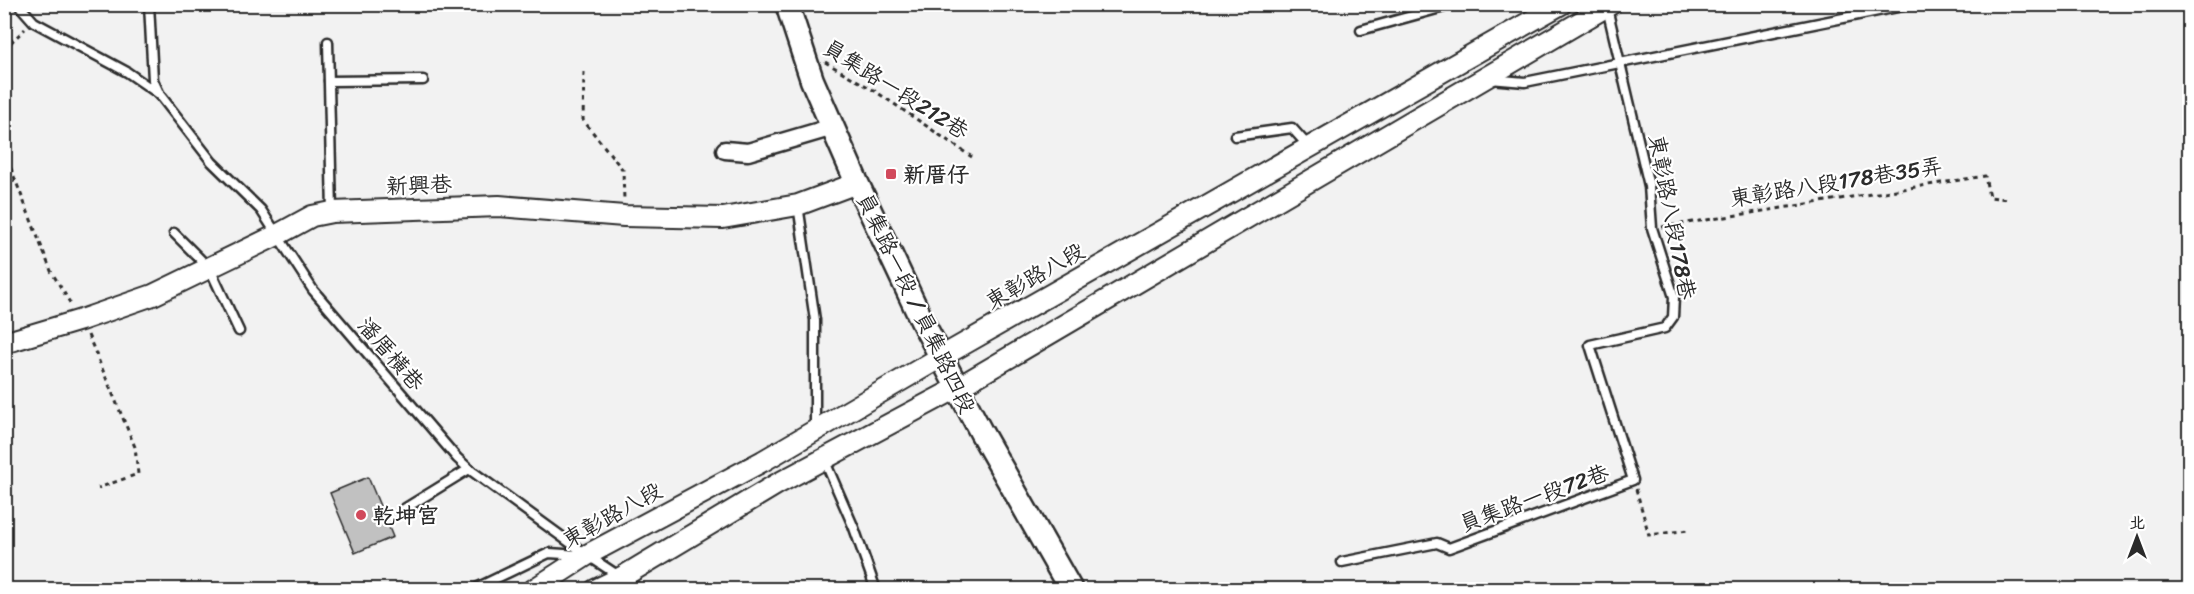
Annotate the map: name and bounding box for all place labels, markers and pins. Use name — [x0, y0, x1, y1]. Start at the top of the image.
place label: 新厝仔 — [903, 155, 969, 194]
marker: 新厝仔 — [884, 167, 898, 181]
place label: 乾坤宮 — [373, 496, 439, 535]
marker: 乾坤宮 — [354, 508, 368, 522]

